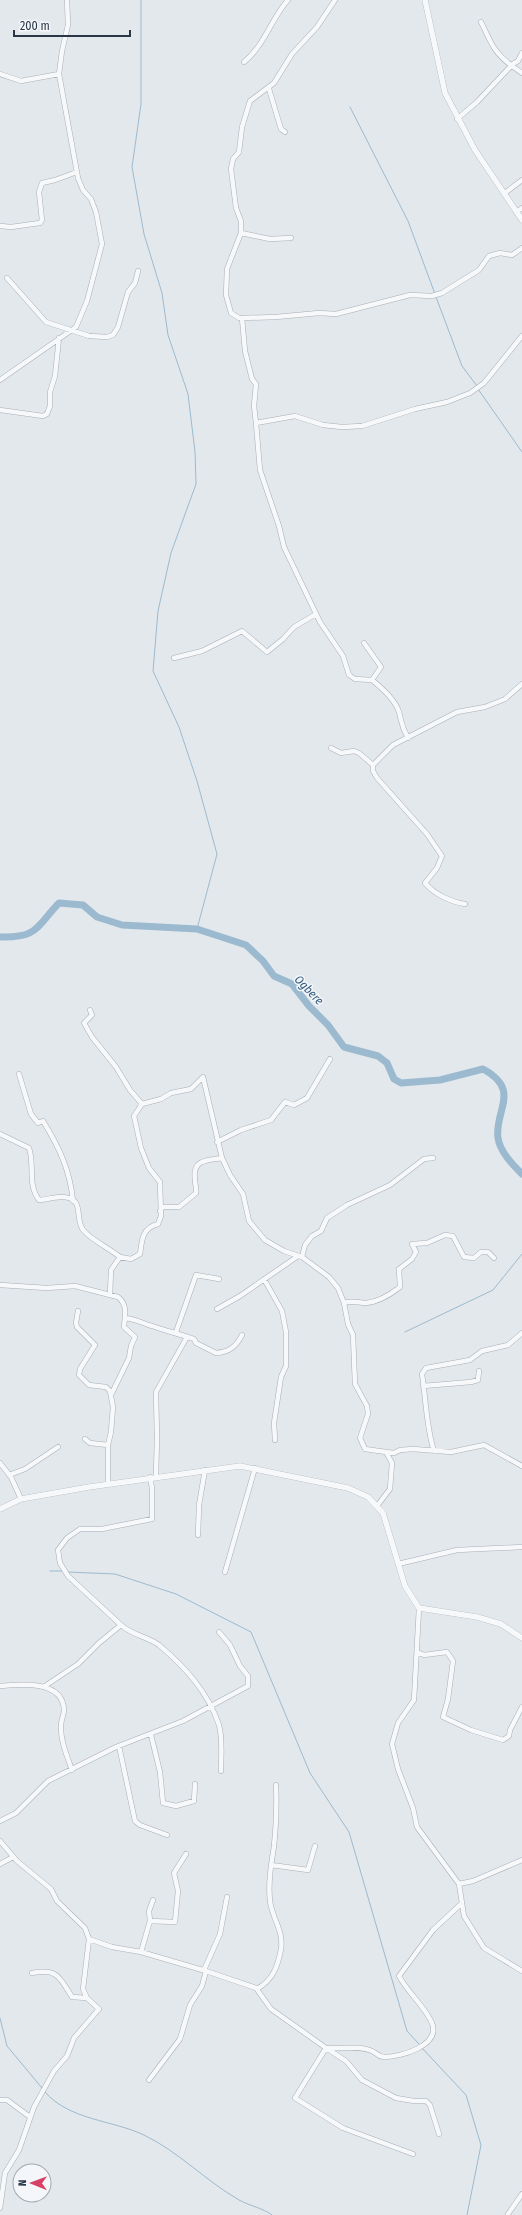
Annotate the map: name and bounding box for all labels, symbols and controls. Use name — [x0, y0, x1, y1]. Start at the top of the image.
scale bar — [14, 12, 130, 38]
text: 200 m — [20, 19, 50, 33]
water label: Ogbere — [292, 972, 327, 1008]
north arrow — [12, 2163, 52, 2203]
text: N — [16, 2179, 29, 2186]

